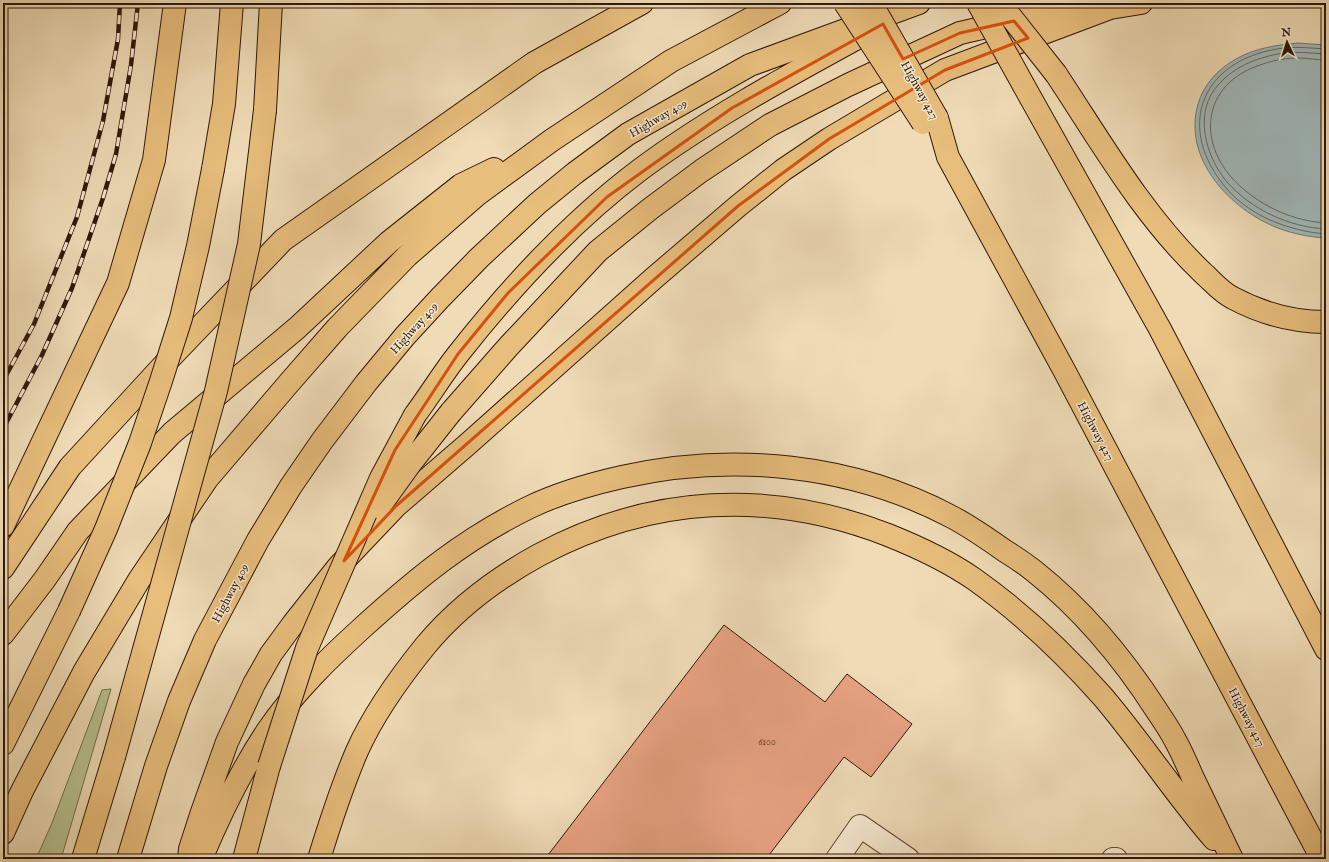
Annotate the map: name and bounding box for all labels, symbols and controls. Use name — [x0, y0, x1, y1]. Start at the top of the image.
north arrow — [1267, 22, 1307, 62]
text: N — [1280, 26, 1292, 40]
street label: Highway 427 — [897, 58, 942, 122]
street label: Highway 409 — [626, 96, 690, 141]
street label: Highway 409 — [387, 299, 442, 357]
street label: Highway 427 — [1074, 399, 1117, 463]
street label: Highway 409 — [209, 561, 252, 625]
street label: Highway 427 — [1225, 685, 1268, 749]
house number: 6100 — [758, 736, 776, 749]

